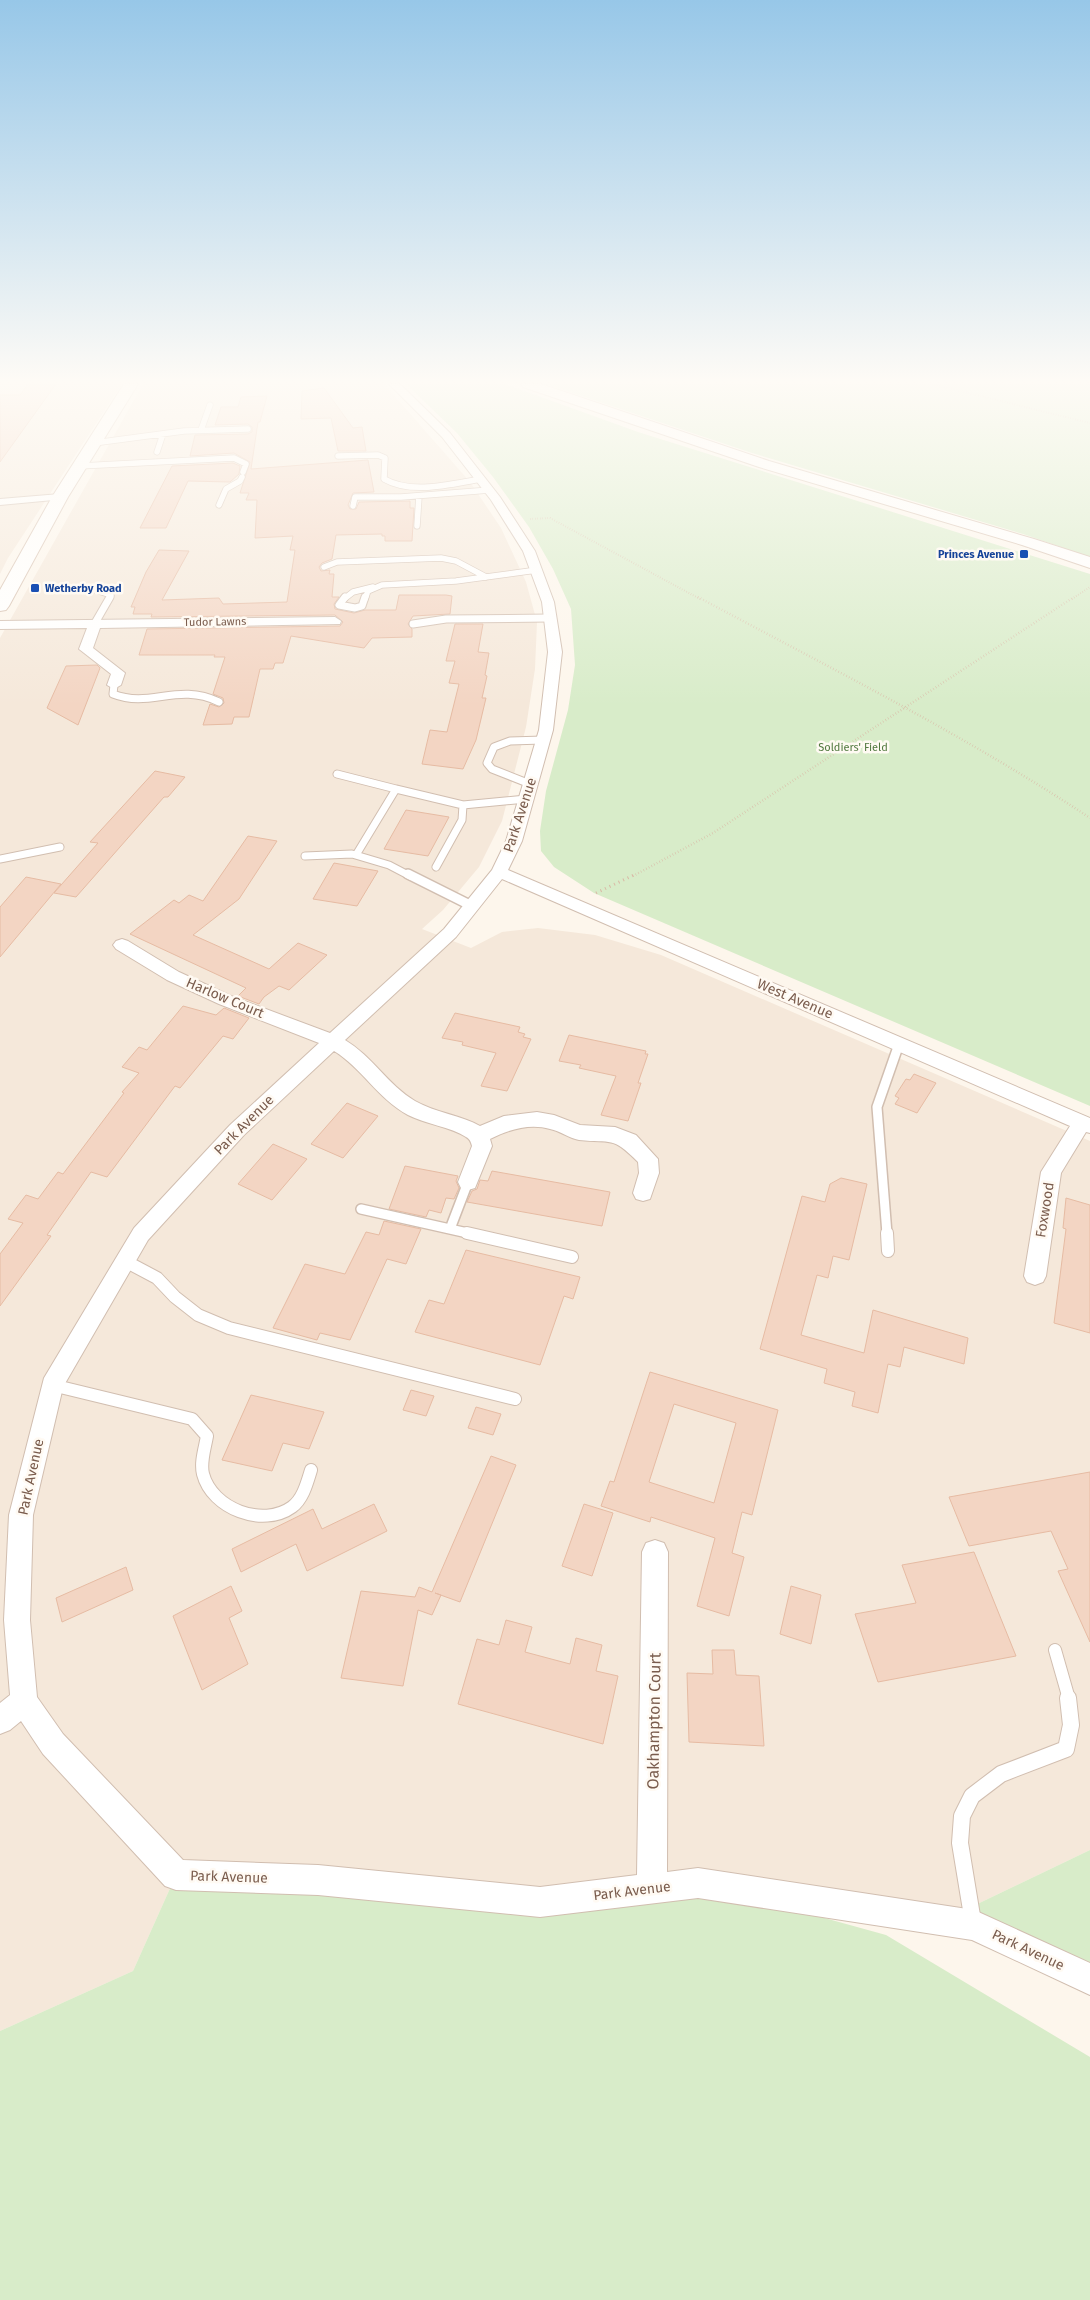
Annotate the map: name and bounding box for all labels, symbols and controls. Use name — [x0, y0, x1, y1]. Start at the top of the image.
place label: Princes Avenue — [938, 548, 1014, 561]
marker: Princes Avenue — [1018, 548, 1030, 560]
marker: Wetherby Road — [29, 582, 41, 594]
place label: Wetherby Road — [45, 582, 122, 595]
street label: Tudor Lawns — [184, 615, 246, 629]
park label: Soldiers' Field — [818, 741, 888, 754]
street label: Park Avenue — [500, 775, 540, 855]
street label: Harlow Court — [184, 974, 267, 1022]
street label: West Avenue — [754, 975, 836, 1023]
street label: Park Avenue — [211, 1092, 277, 1158]
street label: Foxwood — [1032, 1181, 1058, 1239]
street label: Park Avenue — [15, 1437, 47, 1517]
street label: Oakhampton Court — [643, 1652, 665, 1790]
street label: Park Avenue — [190, 1867, 268, 1887]
street label: Park Avenue — [592, 1878, 672, 1904]
street label: Park Avenue — [989, 1926, 1067, 1974]

